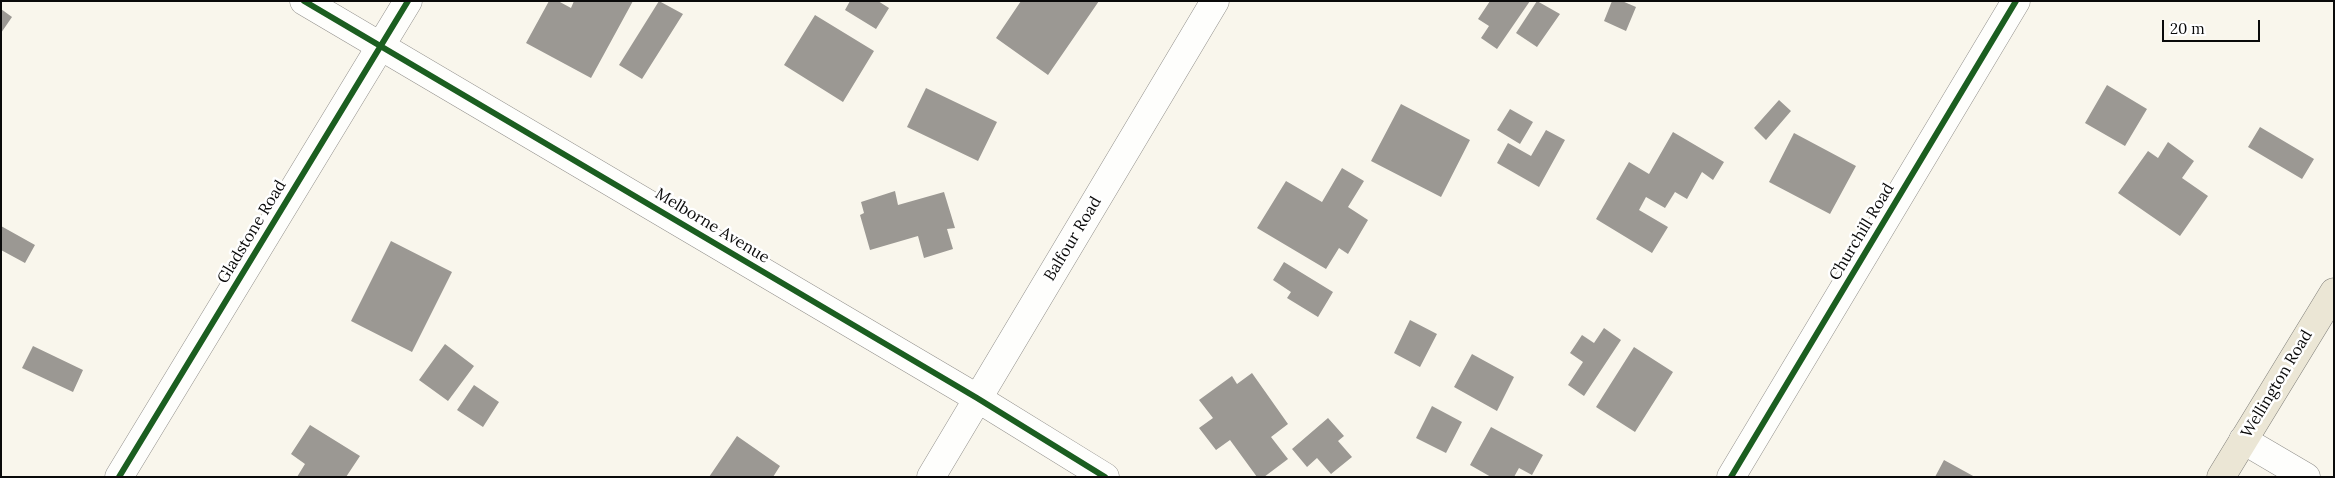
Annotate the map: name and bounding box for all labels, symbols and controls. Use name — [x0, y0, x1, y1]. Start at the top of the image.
scale bar — [2165, 10, 2262, 42]
text: 20 m — [2170, 19, 2205, 38]
street label: Gladstone Road — [214, 177, 290, 287]
street label: Churchill Road — [1826, 180, 1898, 284]
street label: Melborne Avenue — [651, 184, 773, 268]
street label: Balfour Road — [1040, 193, 1106, 285]
street label: Wellington Road — [2237, 327, 2317, 441]

